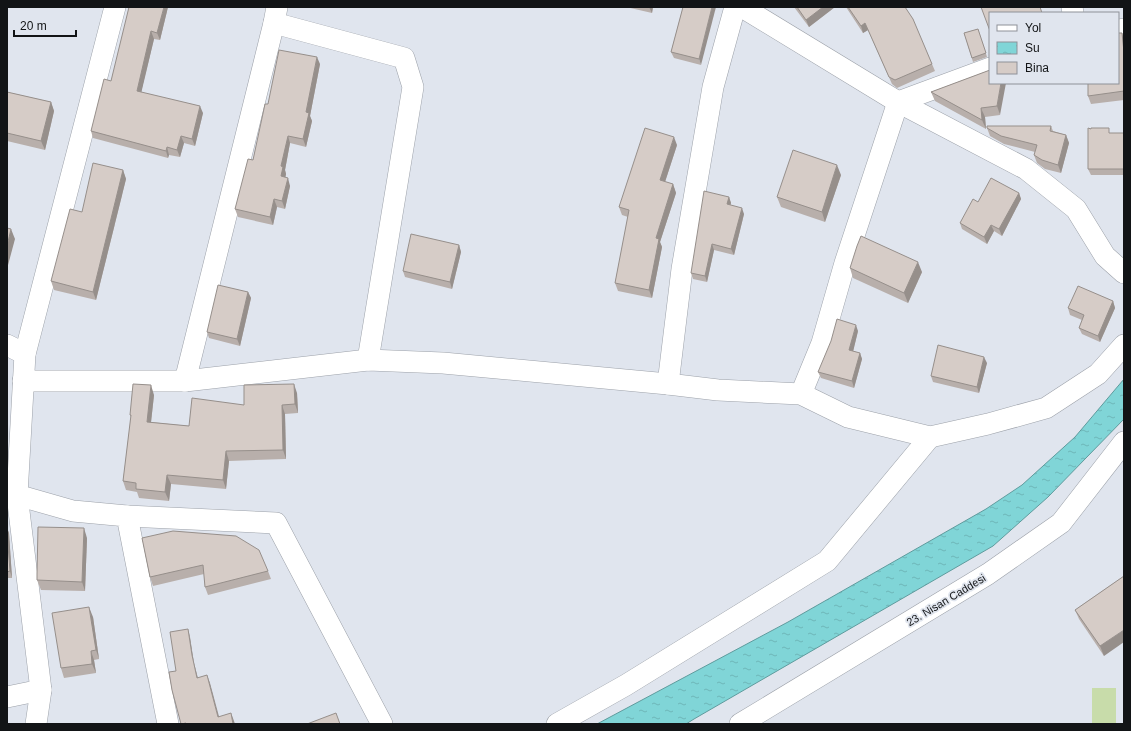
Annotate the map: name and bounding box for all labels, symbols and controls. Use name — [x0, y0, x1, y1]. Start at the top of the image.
scale bar — [14, 12, 76, 38]
legend — [989, 12, 1119, 84]
text: 20 m — [20, 19, 47, 33]
text: Yol — [1025, 21, 1041, 35]
text: Su — [1025, 41, 1040, 55]
text: Bina — [1025, 61, 1049, 75]
street label: 23. Nisan Caddesi — [904, 572, 988, 628]

